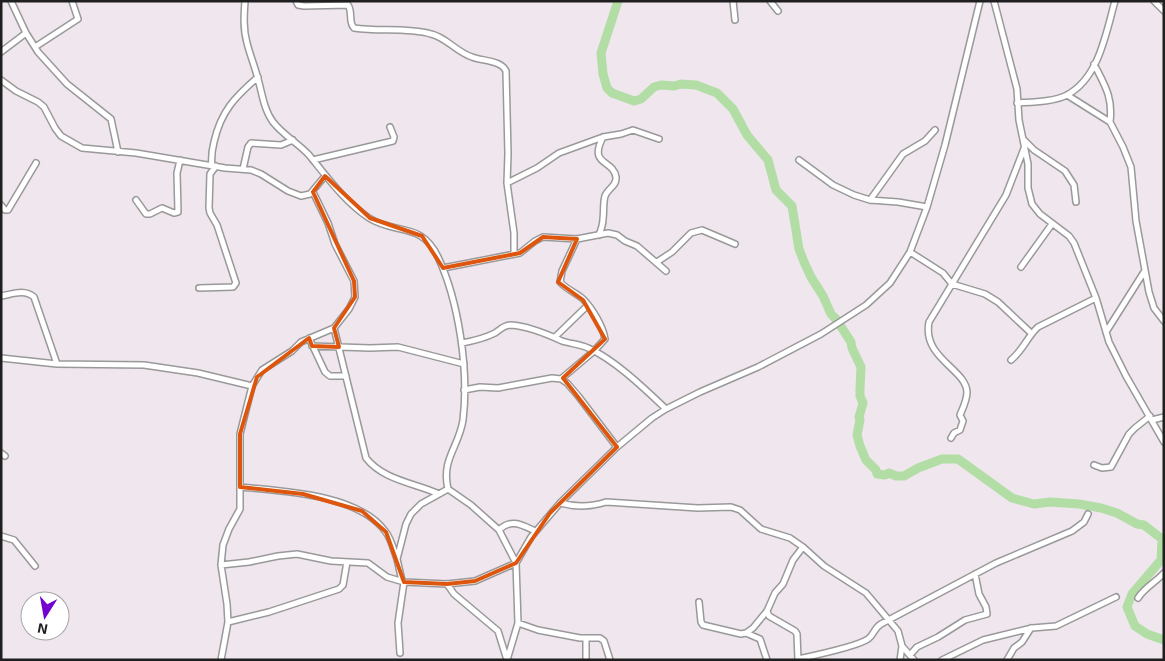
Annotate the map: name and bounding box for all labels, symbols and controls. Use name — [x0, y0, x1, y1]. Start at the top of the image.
north arrow — [20, 591, 70, 641]
text: N — [36, 620, 49, 639]

